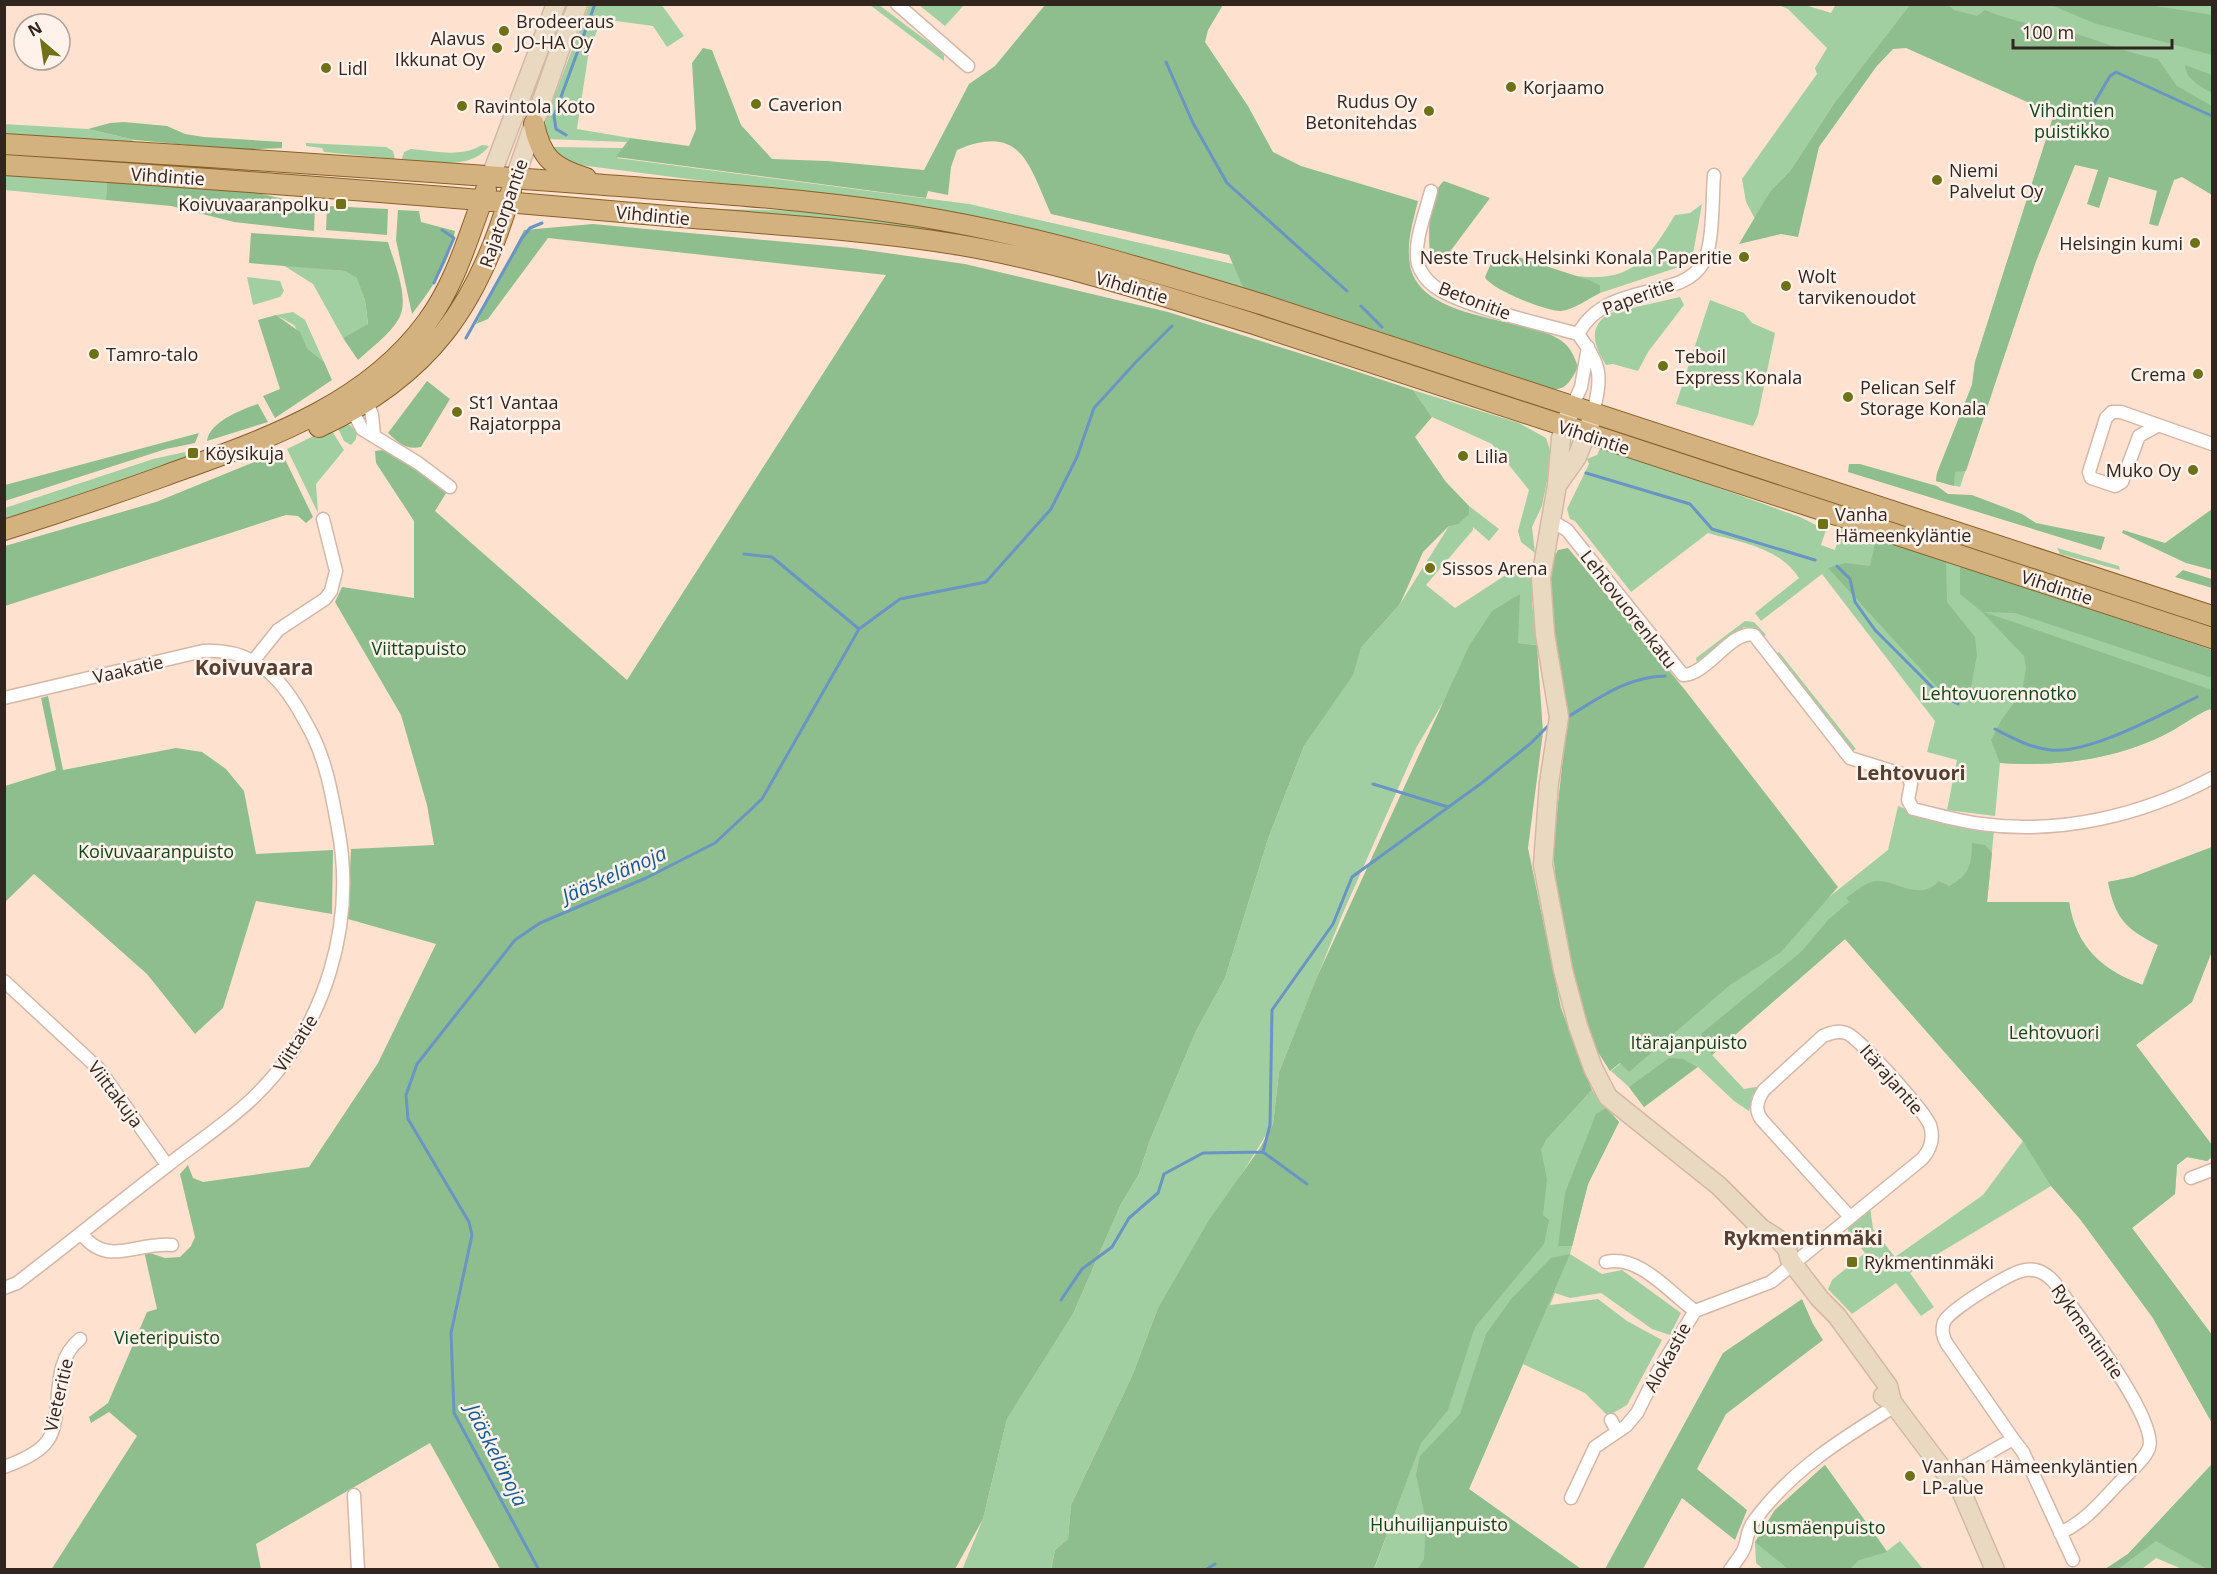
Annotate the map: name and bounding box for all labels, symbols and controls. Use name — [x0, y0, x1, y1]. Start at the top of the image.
place label: Brodeeraus JO-HA Oy — [514, 9, 614, 54]
north arrow — [12, 12, 72, 72]
scale bar — [2013, 12, 2172, 50]
text: N — [24, 16, 46, 42]
text: 100 m — [2022, 20, 2074, 44]
marker: Brodeeraus JO-HA Oy — [497, 24, 511, 38]
place label: Alavus Ikkunat Oy — [395, 26, 486, 71]
marker: Alavus Ikkunat Oy — [490, 41, 504, 55]
place label: Lidl — [338, 56, 368, 80]
marker: Lidl — [319, 61, 333, 75]
place label: Korjaamo — [1523, 75, 1604, 99]
marker: Korjaamo — [1504, 80, 1518, 94]
place label: Rudus Oy Betonitehdas — [1305, 89, 1418, 134]
place label: Caverion — [768, 92, 842, 116]
place label: Ravintola Koto — [474, 94, 595, 118]
marker: Caverion — [749, 97, 763, 111]
park label: Vihdintien puistikko — [2029, 98, 2115, 143]
marker: Ravintola Koto — [455, 99, 469, 113]
marker: Rudus Oy Betonitehdas — [1422, 104, 1436, 118]
street label: Rajatorpantie — [473, 155, 533, 271]
place label: Niemi Palvelut Oy — [1949, 158, 2044, 203]
street label: Vihdintie — [130, 161, 206, 191]
marker: Niemi Palvelut Oy — [1930, 173, 1944, 187]
place label: Koivuvaaranpolku — [178, 192, 329, 216]
marker: Koivuvaaranpolku — [334, 197, 348, 211]
street label: Vihdintie — [615, 200, 691, 230]
place label: Helsingin kumi — [2059, 231, 2183, 255]
marker: Helsingin kumi — [2188, 236, 2202, 250]
place label: Neste Truck Helsinki Konala Paperitie — [1420, 245, 1732, 269]
marker: Neste Truck Helsinki Konala Paperitie — [1737, 250, 1751, 264]
place label: Wolt tarvikenoudot — [1798, 264, 1916, 309]
street label: Vihdintie — [1093, 265, 1171, 309]
street label: Paperitie — [1599, 272, 1677, 320]
street label: Betonitie — [1435, 275, 1515, 325]
marker: Wolt tarvikenoudot — [1779, 279, 1793, 293]
place label: Tamro-talo — [106, 342, 198, 366]
place label: Teboil Express Konala — [1675, 344, 1802, 389]
marker: Tamro-talo — [87, 347, 101, 361]
marker: Teboil Express Konala — [1656, 359, 1670, 373]
place label: Crema — [2131, 362, 2186, 386]
marker: Crema — [2191, 367, 2205, 381]
place label: Pelican Self Storage Konala — [1860, 375, 1986, 420]
place label: St1 Vantaa Rajatorppa — [469, 390, 561, 435]
marker: Pelican Self Storage Konala — [1841, 390, 1855, 404]
marker: St1 Vantaa Rajatorppa — [450, 405, 464, 419]
street label: Vihdintie — [1555, 414, 1633, 460]
place label: Köysikuja — [205, 441, 284, 465]
place label: Lilia — [1475, 444, 1508, 468]
marker: Köysikuja — [186, 446, 200, 460]
marker: Lilia — [1456, 449, 1470, 463]
place label: Muko Oy — [2106, 458, 2182, 482]
marker: Muko Oy — [2186, 463, 2200, 477]
place label: Vanha Hämeenkyläntie — [1835, 502, 1971, 547]
marker: Vanha Hämeenkyläntie — [1816, 517, 1830, 531]
street label: Lehtovuorenkatu — [1575, 545, 1683, 673]
place label: Sissos Arena — [1442, 556, 1548, 580]
marker: Sissos Arena — [1423, 561, 1437, 575]
street label: Vihdintie — [2018, 564, 2096, 610]
park label: Viittapuisto — [371, 636, 467, 660]
street label: Vaakatie — [91, 649, 165, 689]
district label: Koivuvaara — [195, 653, 313, 681]
park label: Lehtovuorennotko — [1921, 681, 2077, 705]
district label: Lehtovuori — [1856, 759, 1966, 786]
park label: Koivuvaaranpuisto — [78, 839, 234, 863]
water label: Jääskelänoja — [554, 839, 671, 911]
street label: Viittatie — [268, 1010, 322, 1076]
park label: Lehtovuori — [2009, 1020, 2099, 1044]
park label: Itärajanpuisto — [1631, 1030, 1747, 1054]
street label: Itärajantie — [1855, 1039, 1929, 1119]
street label: Viittakuja — [83, 1056, 149, 1132]
district label: Rykmentinmäki — [1723, 1224, 1883, 1251]
place label: Rykmentinmäki — [1864, 1250, 1994, 1274]
marker: Rykmentinmäki — [1845, 1255, 1859, 1269]
street label: Rykmentintie — [2046, 1279, 2130, 1383]
street label: Alokastie — [1638, 1318, 1696, 1396]
park label: Vieteripuisto — [114, 1325, 220, 1349]
street label: Vieteritie — [38, 1356, 78, 1434]
water label: Jääskelänoja — [458, 1395, 534, 1511]
place label: Vanhan Hämeenkyläntien LP-alue — [1922, 1454, 2138, 1499]
marker: Vanhan Hämeenkyläntien LP-alue — [1903, 1469, 1917, 1483]
park label: Huhuilijanpuisto — [1370, 1512, 1508, 1536]
park label: Uusmäenpuisto — [1753, 1515, 1885, 1539]

